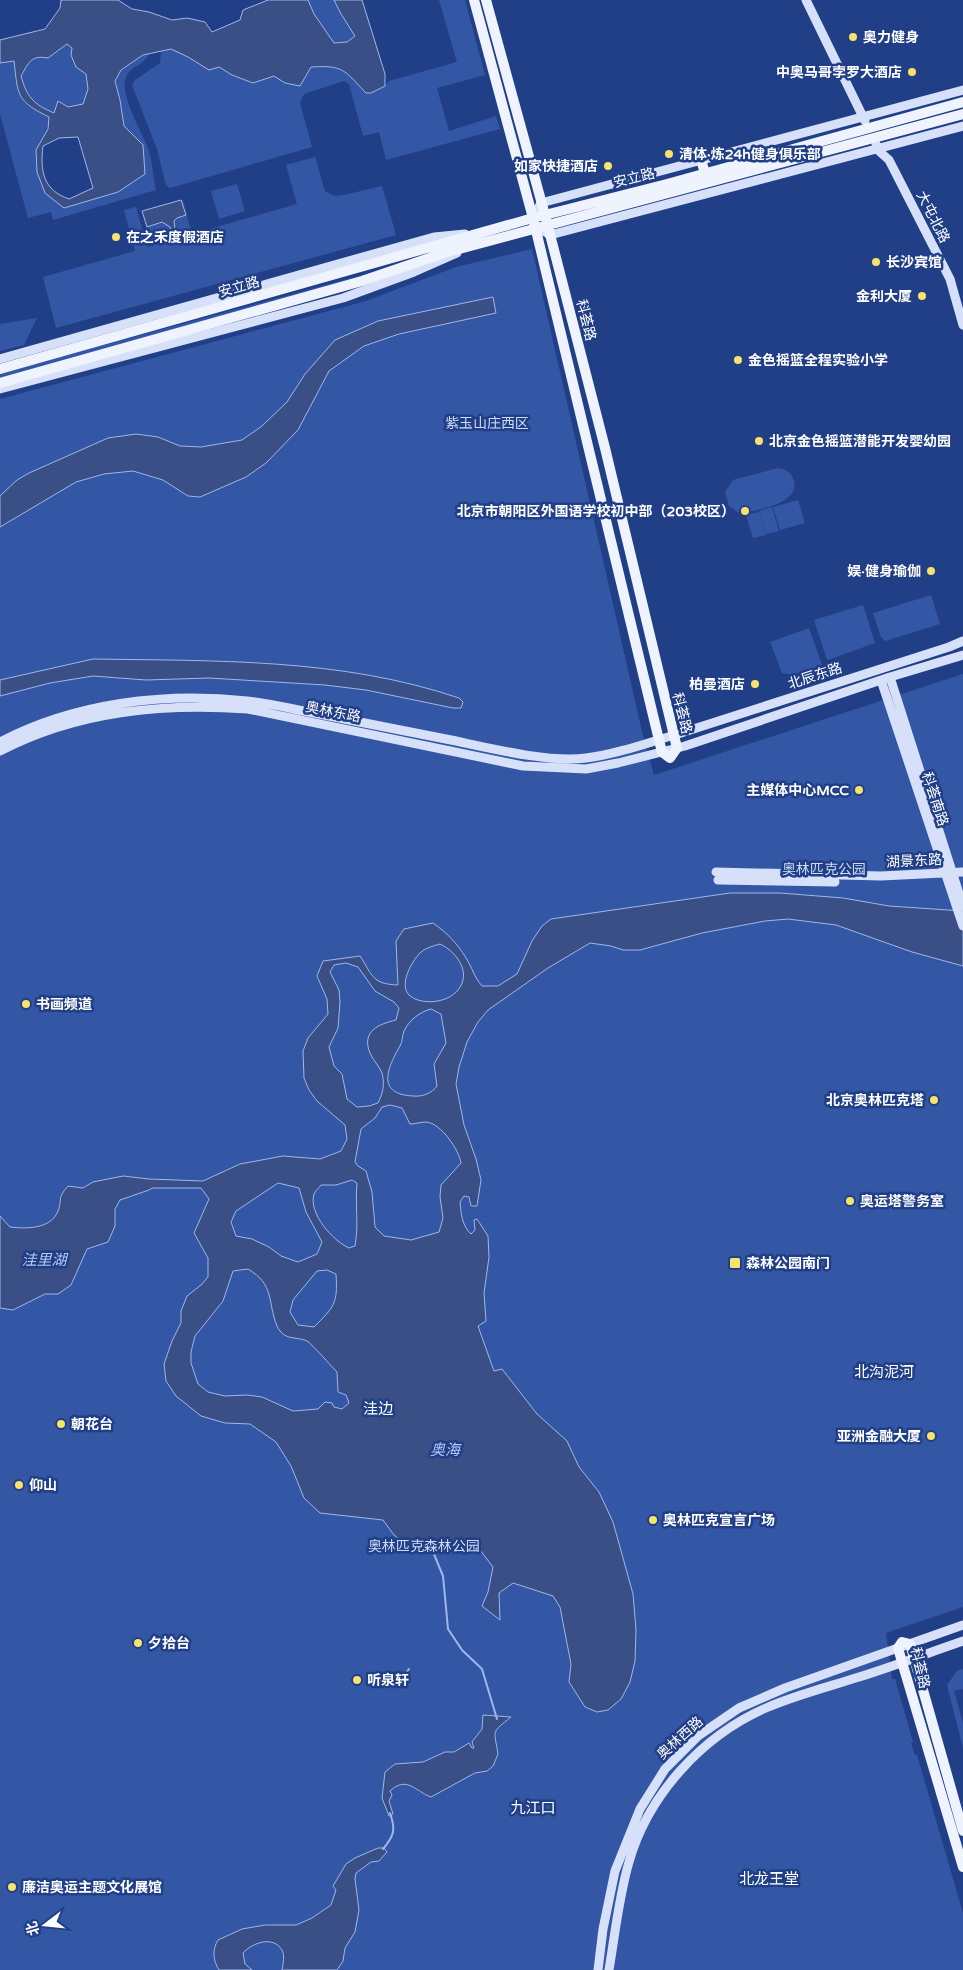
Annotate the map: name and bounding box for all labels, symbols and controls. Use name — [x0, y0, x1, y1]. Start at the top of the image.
place label: 奥力健身 — [863, 29, 919, 46]
marker: 奥力健身 — [847, 31, 859, 43]
place label: 中奥马哥孛罗大酒店 — [776, 64, 902, 81]
marker: 中奥马哥孛罗大酒店 — [906, 66, 918, 78]
place label: 清体·炼24h健身俱乐部 — [679, 146, 821, 163]
marker: 清体·炼24h健身俱乐部 — [663, 148, 675, 160]
place label: 如家快捷酒店 — [514, 158, 598, 175]
marker: 如家快捷酒店 — [602, 160, 614, 172]
street label: 安立路 — [612, 165, 656, 191]
street label: 大屯北路 — [913, 188, 953, 246]
place label: 在之禾度假酒店 — [126, 229, 224, 246]
marker: 在之禾度假酒店 — [110, 231, 122, 243]
place label: 长沙宾馆 — [886, 254, 942, 271]
marker: 长沙宾馆 — [870, 256, 882, 268]
street label: 安立路 — [216, 273, 262, 301]
place label: 金利大厦 — [856, 288, 912, 305]
marker: 金利大厦 — [916, 290, 928, 302]
street label: 科荟路 — [573, 298, 599, 342]
place label: 金色摇篮全程实验小学 — [748, 352, 888, 369]
marker: 金色摇篮全程实验小学 — [732, 354, 744, 366]
park label: 紫玉山庄西区 — [445, 415, 529, 432]
place label: 北京金色摇篮潜能开发婴幼园 — [769, 433, 951, 450]
marker: 北京金色摇篮潜能开发婴幼园 — [753, 435, 765, 447]
place label: 北京市朝阳区外国语学校初中部（203校区） — [457, 503, 735, 520]
marker: 北京市朝阳区外国语学校初中部（203校区） — [739, 505, 751, 517]
place label: 娱·健身瑜伽 — [847, 563, 921, 580]
marker: 娱·健身瑜伽 — [925, 565, 937, 577]
street label: 北辰东路 — [786, 659, 844, 693]
place label: 柏曼酒店 — [689, 676, 745, 693]
marker: 柏曼酒店 — [749, 678, 761, 690]
street label: 科荟路 — [669, 691, 695, 735]
street label: 奥林东路 — [304, 698, 362, 726]
street label: 科荟南路 — [918, 770, 952, 828]
place label: 主媒体中心MCC — [746, 782, 849, 799]
marker: 主媒体中心MCC — [853, 784, 865, 796]
street label: 湖景东路 — [886, 851, 942, 871]
park label: 奥林匹克公园 — [782, 861, 866, 878]
place label: 书画频道 — [36, 996, 92, 1013]
marker: 书画频道 — [20, 998, 32, 1010]
place label: 北京奥林匹克塔 — [826, 1092, 924, 1109]
marker: 北京奥林匹克塔 — [928, 1094, 940, 1106]
place label: 奥运塔警务室 — [860, 1193, 944, 1210]
marker: 奥运塔警务室 — [844, 1195, 856, 1207]
water label: 洼里湖 — [21, 1251, 68, 1269]
place label: 森林公园南门 — [746, 1255, 830, 1272]
marker: 森林公园南门 — [728, 1256, 742, 1270]
district label: 北沟泥河 — [854, 1363, 914, 1381]
district label: 洼边 — [363, 1400, 394, 1418]
place label: 朝花台 — [71, 1416, 113, 1433]
marker: 朝花台 — [55, 1418, 67, 1430]
place label: 亚洲金融大厦 — [837, 1428, 921, 1445]
marker: 亚洲金融大厦 — [925, 1430, 937, 1442]
water label: 奥海 — [430, 1441, 462, 1459]
place label: 仰山 — [29, 1477, 57, 1494]
marker: 仰山 — [13, 1479, 25, 1491]
place label: 奥林匹克宣言广场 — [663, 1512, 775, 1529]
marker: 奥林匹克宣言广场 — [647, 1514, 659, 1526]
park label: 奥林匹克森林公园 — [368, 1538, 480, 1555]
place label: 夕拾台 — [148, 1635, 190, 1652]
marker: 夕拾台 — [132, 1637, 144, 1649]
street label: 科荟路 — [907, 1646, 933, 1690]
place label: 听泉轩 — [367, 1672, 409, 1689]
marker: 听泉轩 — [351, 1674, 363, 1686]
street label: 奥林西路 — [654, 1713, 706, 1763]
district label: 九江口 — [510, 1799, 556, 1817]
district label: 北龙王堂 — [739, 1870, 799, 1888]
place label: 廉洁奥运主题文化展馆 — [22, 1879, 162, 1896]
marker: 廉洁奥运主题文化展馆 — [6, 1881, 18, 1893]
north arrow — [20, 1900, 70, 1950]
text: 北 — [23, 1919, 43, 1938]

